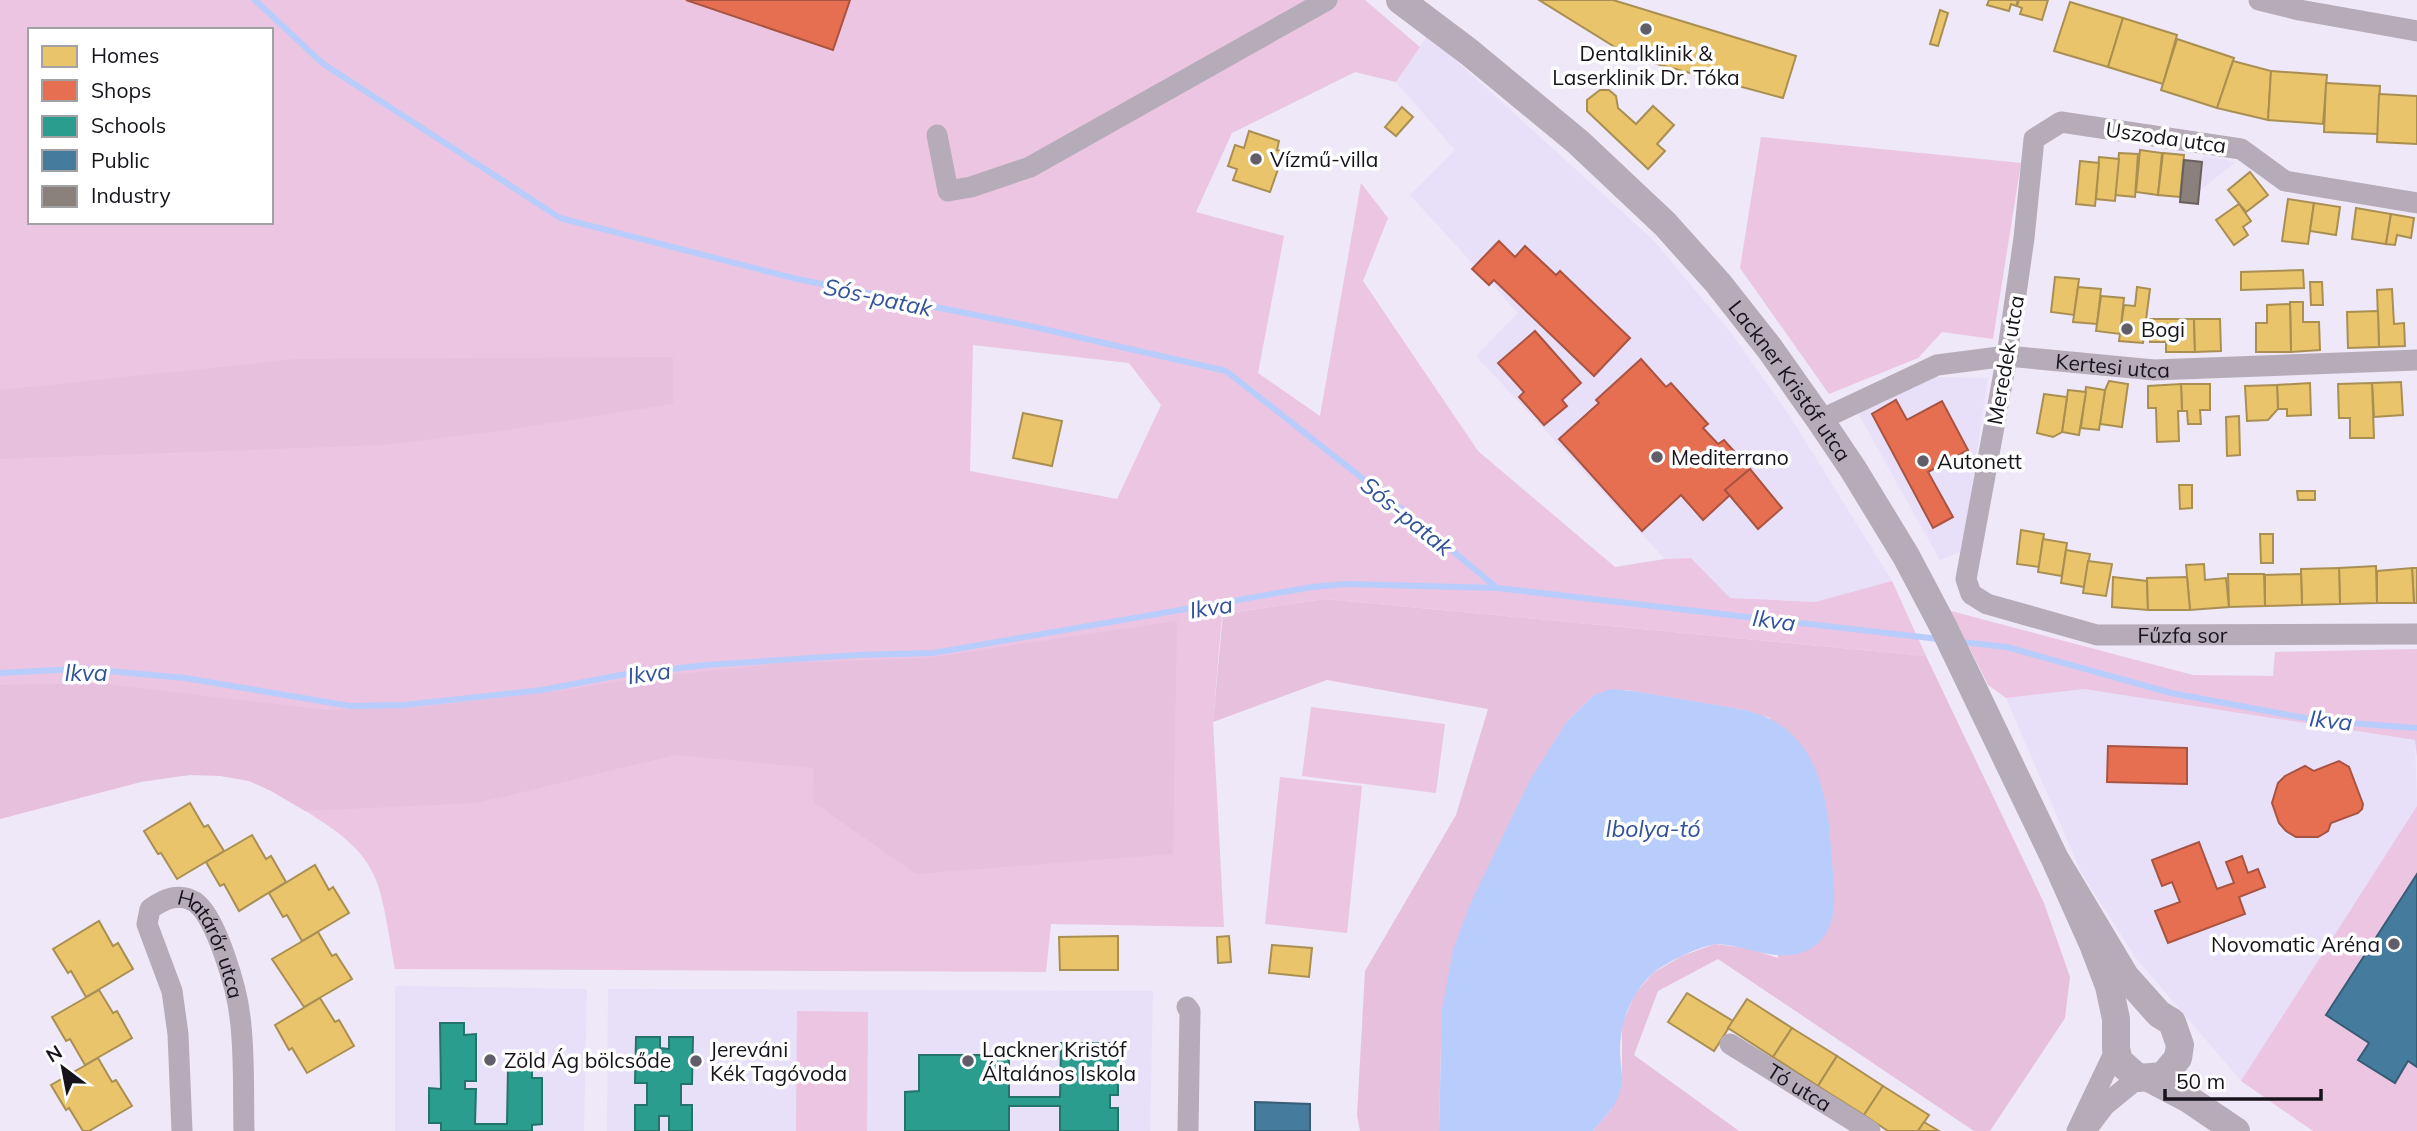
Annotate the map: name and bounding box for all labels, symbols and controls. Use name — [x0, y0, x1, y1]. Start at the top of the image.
marker: Dentalklinik & Laserklinik Dr. Tóka — [1638, 21, 1654, 37]
legend — [28, 28, 273, 224]
place label: Dentalklinik & Laserklinik Dr. Tóka — [1552, 40, 1740, 90]
text: Homes — [91, 42, 159, 68]
text: Shops — [91, 77, 151, 103]
text: Schools — [91, 112, 166, 138]
street label: Uszoda utca — [2104, 116, 2228, 158]
place label: Vízmű-villa — [1270, 146, 1378, 172]
text: Public — [91, 147, 150, 173]
marker: Vízmű-villa — [1248, 151, 1264, 167]
text: Industry — [91, 182, 171, 208]
water label: Sós-patak — [821, 271, 936, 323]
street label: Meredek utca — [1981, 293, 2029, 427]
street label: Lackner Kristóf utca — [1723, 295, 1857, 466]
place label: Bogi — [2141, 316, 2185, 342]
marker: Bogi — [2119, 321, 2135, 337]
street label: Kertesi utca — [2054, 348, 2170, 383]
place label: Mediterrano — [1671, 444, 1789, 470]
place label: Autonett — [1937, 448, 2022, 474]
marker: Mediterrano — [1649, 449, 1665, 465]
marker: Autonett — [1915, 453, 1931, 469]
water label: Sós-patak — [1355, 470, 1460, 563]
water label: Ikva — [1187, 589, 1235, 625]
water label: Ikva — [1751, 603, 1797, 637]
street label: Fűzfa sor — [2138, 622, 2228, 648]
water label: Ikva — [626, 656, 673, 690]
water label: Ikva — [64, 658, 108, 687]
water label: Ikva — [2308, 703, 2354, 737]
water label: Ibolya-tó — [1605, 814, 1701, 843]
street label: Határőr utca — [175, 883, 249, 1001]
place label: Novomatic Aréna — [2211, 931, 2380, 957]
marker: Novomatic Aréna — [2386, 936, 2402, 952]
north arrow — [28, 1033, 98, 1103]
place label: Jereváni Kék Tagóvoda — [710, 1036, 847, 1086]
place label: Lackner Kristóf Általános Iskola — [982, 1036, 1136, 1086]
text: N — [42, 1040, 66, 1068]
place label: Zöld Ág bölcsőde — [504, 1047, 671, 1073]
marker: Zöld Ág bölcsőde — [482, 1052, 498, 1068]
marker: Jereváni Kék Tagóvoda — [688, 1053, 704, 1069]
marker: Lackner Kristóf Általános Iskola — [960, 1053, 976, 1069]
street label: Tó utca — [1763, 1058, 1837, 1117]
scale bar — [2165, 1058, 2321, 1102]
text: 50 m — [2176, 1068, 2225, 1094]

